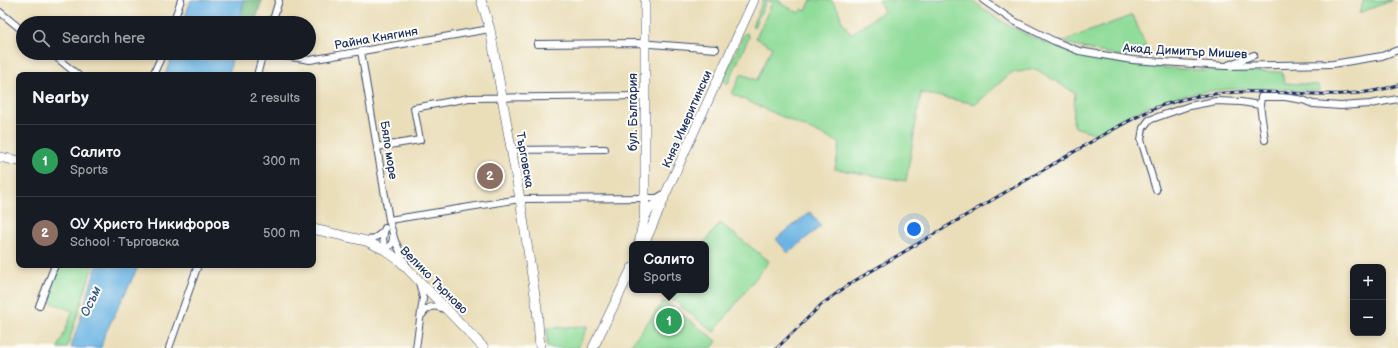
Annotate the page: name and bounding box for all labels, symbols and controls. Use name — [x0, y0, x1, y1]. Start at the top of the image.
search box — [16, 16, 316, 60]
street label: Райна Княгиня — [333, 24, 419, 53]
icon: search — [30, 27, 52, 49]
text: Search here — [62, 29, 145, 48]
street label: Акад. Димитър Мишев — [1121, 41, 1248, 62]
street label: Княз Имеритински — [659, 68, 716, 170]
street label: бул. България — [626, 73, 641, 151]
text: Nearby — [32, 88, 89, 108]
text: 2 results — [250, 90, 300, 106]
street label: Бяло море — [376, 120, 401, 181]
street label: Търговска — [512, 131, 537, 189]
text: Салито — [70, 143, 121, 162]
text: 1 — [42, 153, 48, 169]
text: 300 m — [262, 153, 300, 169]
pin: 2 — [477, 161, 503, 191]
text: Sports — [70, 162, 108, 178]
text: ОУ Христо Никифоров — [70, 215, 230, 234]
your location — [904, 219, 924, 239]
text: 2 — [41, 225, 49, 241]
text: 500 m — [263, 225, 300, 241]
text: School · Търговска — [70, 234, 179, 250]
popup — [629, 241, 709, 293]
street label: Велико Търново — [397, 243, 471, 317]
text: Салито — [643, 250, 695, 269]
map controls — [1350, 264, 1386, 336]
button: + — [1350, 264, 1386, 300]
text: Sports — [643, 269, 681, 285]
water label: Осъм — [77, 283, 105, 319]
button: − — [1350, 300, 1386, 336]
pin: 1 — [656, 306, 682, 336]

